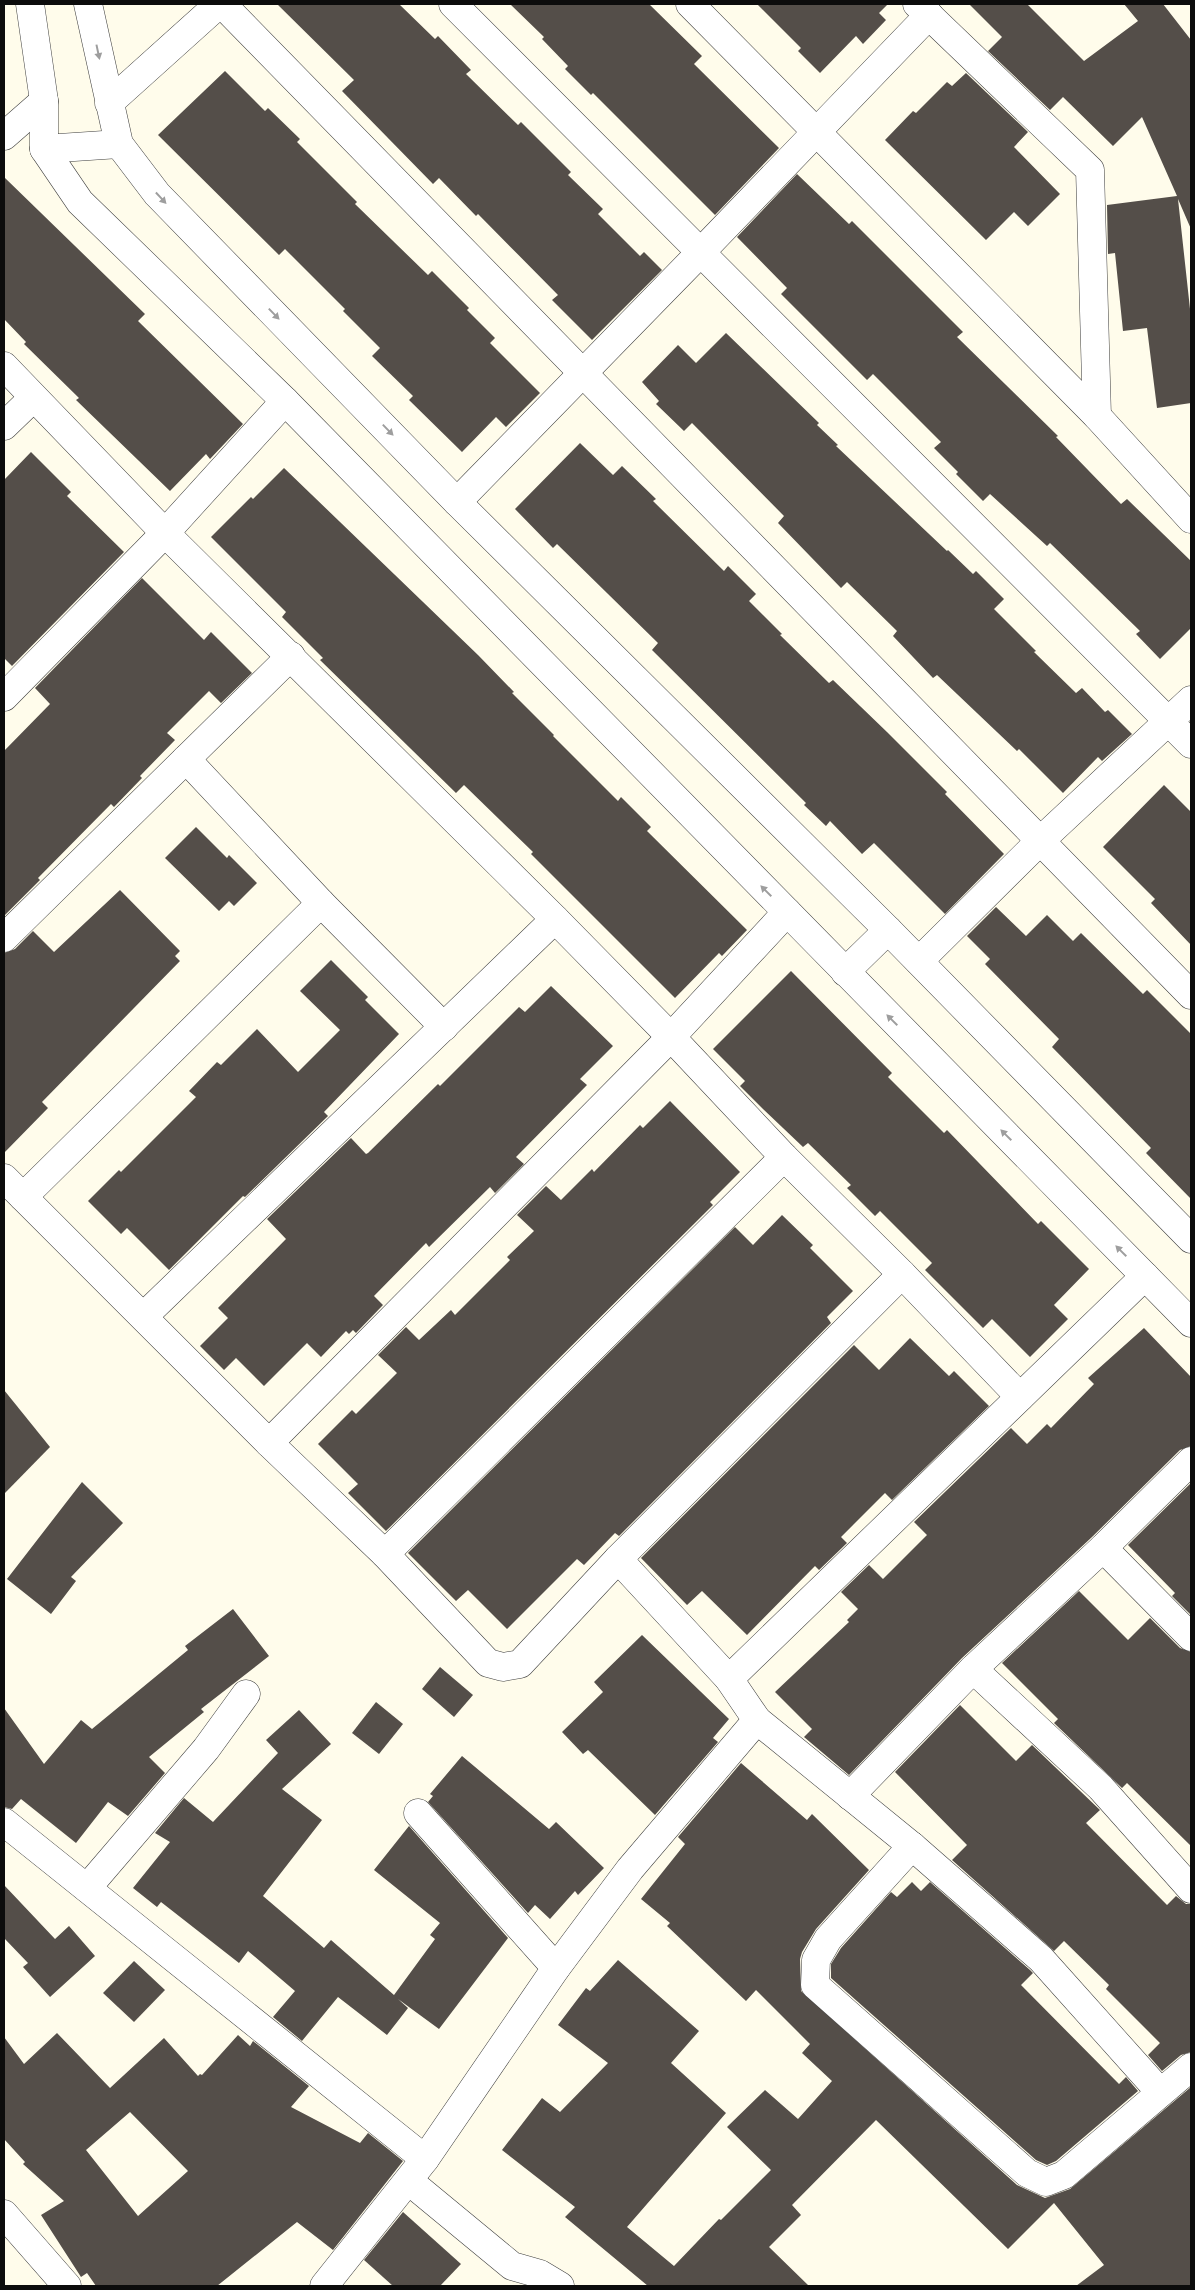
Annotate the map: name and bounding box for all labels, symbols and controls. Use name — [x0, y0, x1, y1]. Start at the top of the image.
one-way arrow — [94, 44, 102, 59]
one-way arrow — [155, 191, 167, 203]
one-way arrow — [268, 308, 280, 320]
one-way arrow — [381, 424, 393, 436]
one-way arrow — [760, 885, 772, 897]
one-way arrow — [886, 1014, 898, 1026]
one-way arrow — [1001, 1130, 1013, 1142]
one-way arrow — [1115, 1245, 1127, 1257]

